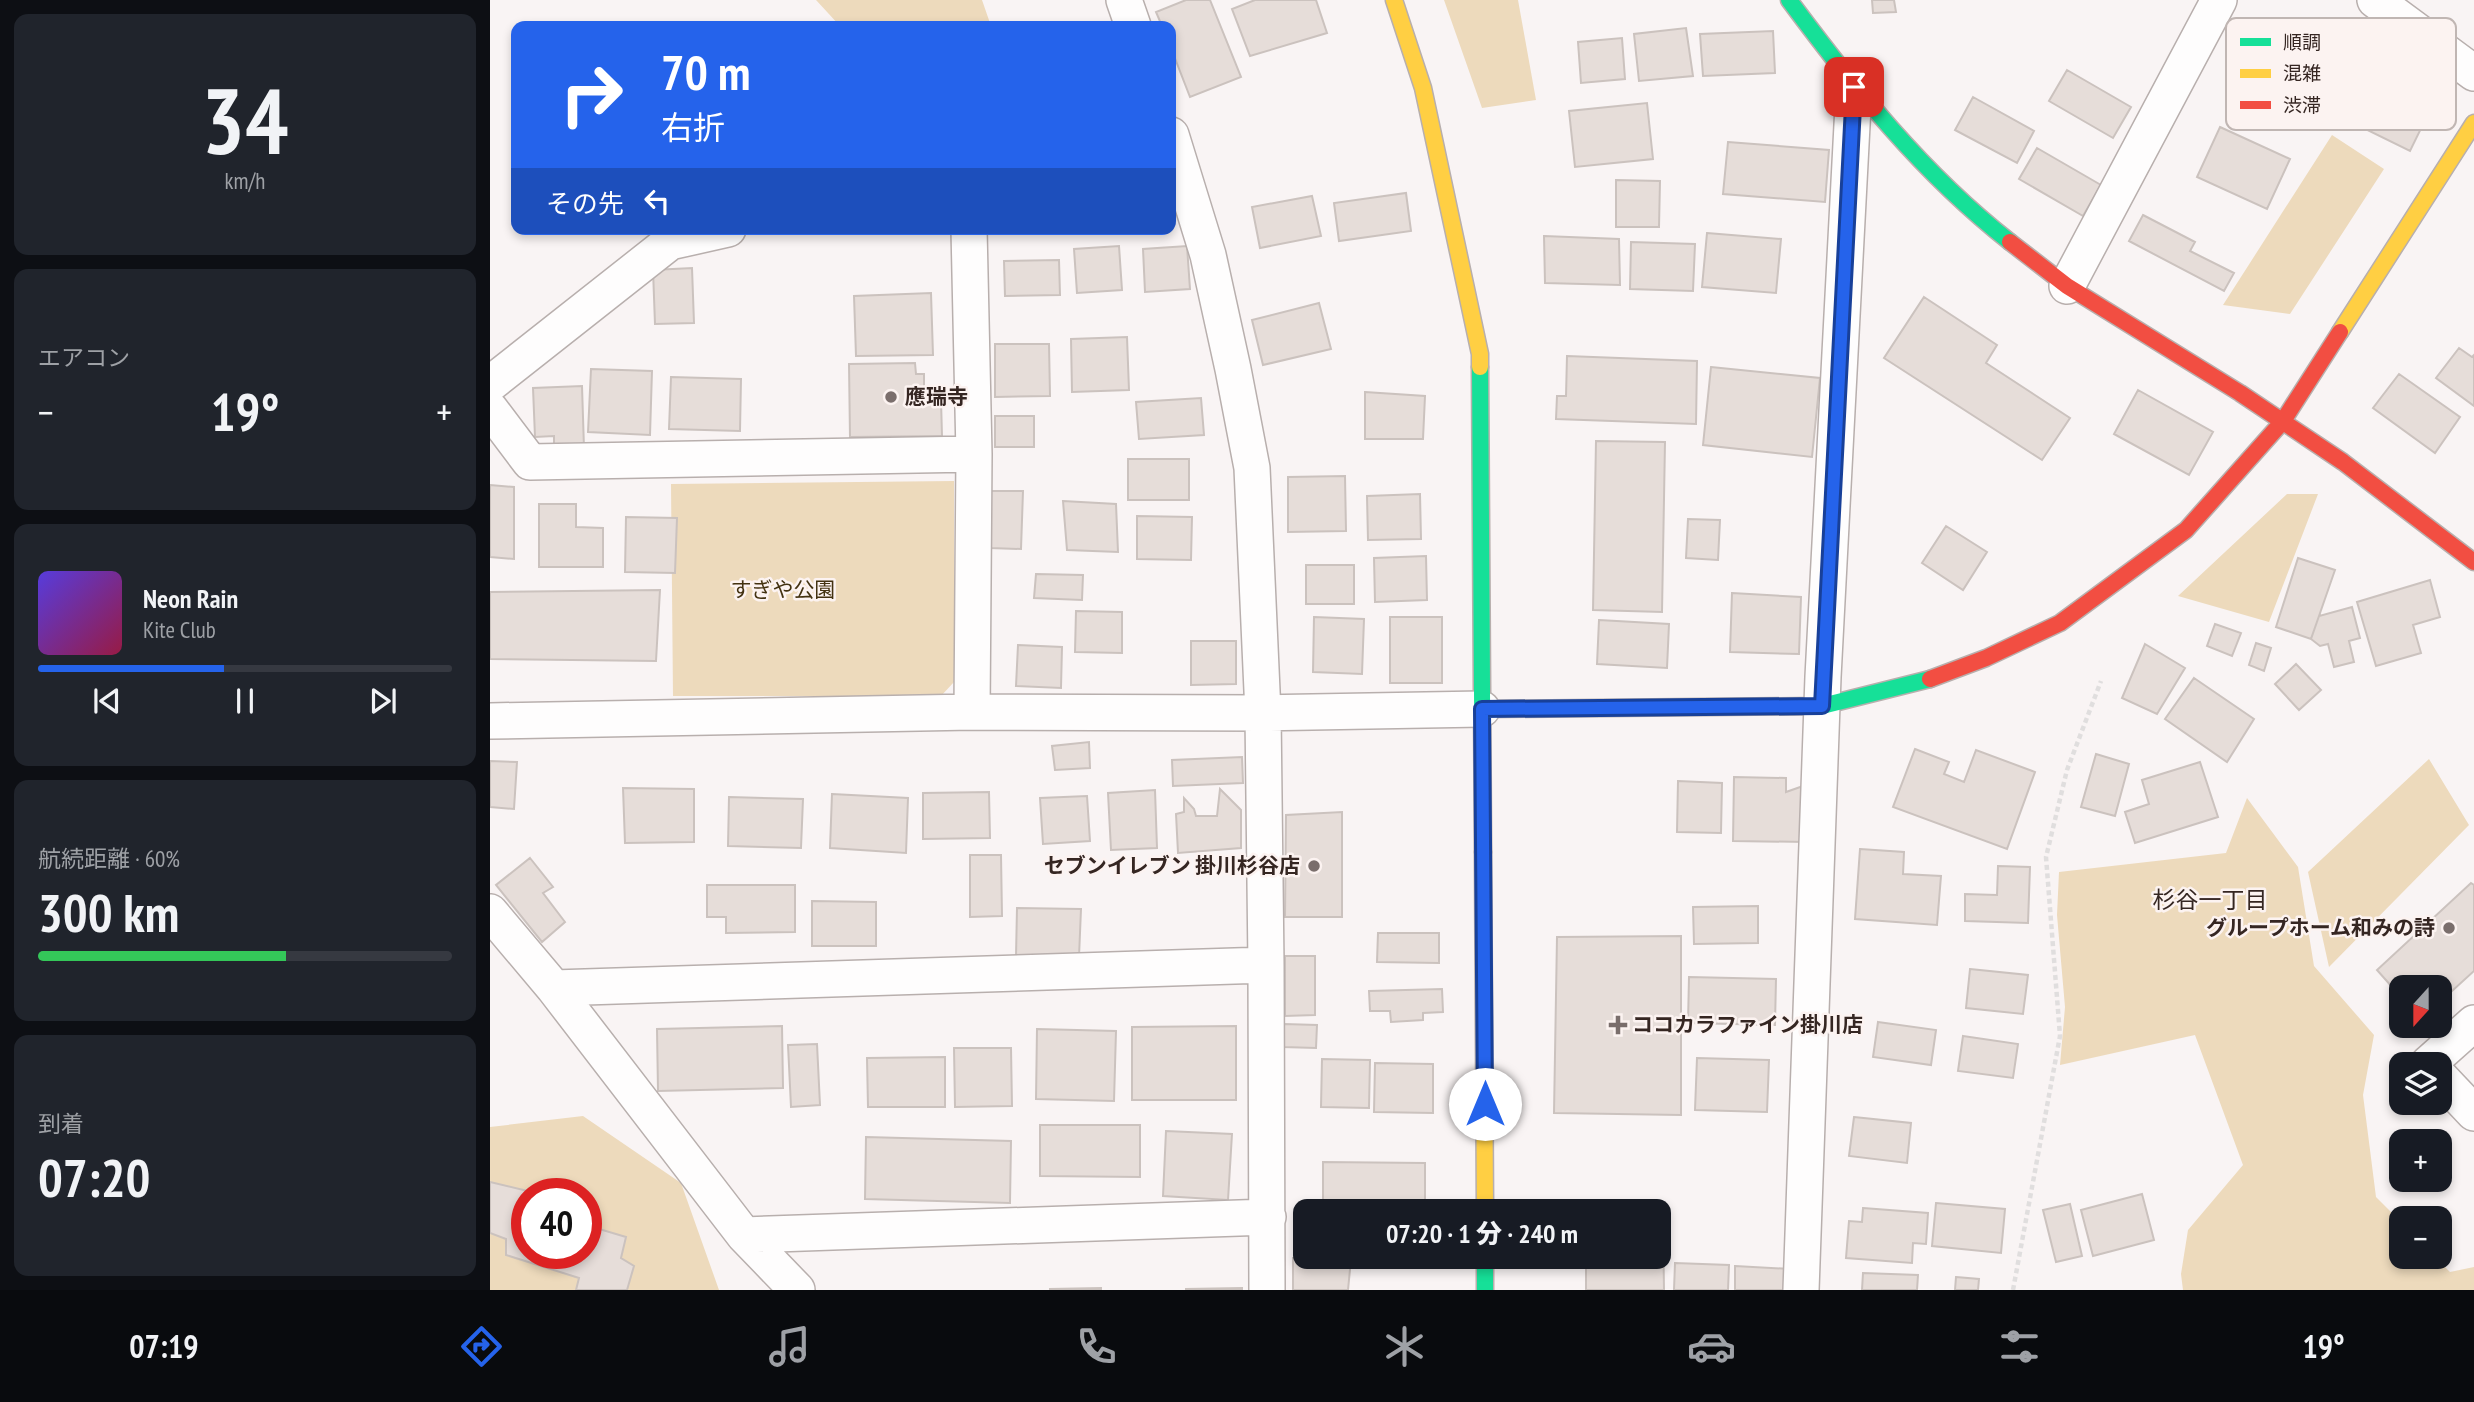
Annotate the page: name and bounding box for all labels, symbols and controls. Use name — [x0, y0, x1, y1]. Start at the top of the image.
legend — [2226, 18, 2456, 130]
text: 順調 — [2283, 30, 2321, 54]
text: 70 m — [661, 40, 750, 104]
icon: right — [546, 49, 637, 140]
pin — [1824, 57, 1884, 117]
text: 34 — [202, 61, 289, 179]
text: 混雑 — [2283, 61, 2321, 85]
icon: arrive — [1835, 68, 1873, 106]
text: 渋滞 — [2283, 93, 2321, 117]
text: 右折 — [661, 106, 725, 148]
text: km/h — [225, 166, 265, 195]
icon: left — [638, 182, 676, 220]
text: その先 — [546, 187, 624, 220]
text: エアコン — [38, 343, 130, 372]
text: 19° — [211, 378, 279, 445]
place label: 應瑞寺 — [905, 383, 968, 410]
text: − — [38, 387, 54, 436]
text: + — [436, 387, 452, 436]
marker: 應瑞寺 — [883, 389, 899, 405]
park label: すぎや公園 — [731, 576, 836, 603]
text: Neon Rain — [143, 582, 238, 615]
text: Kite Club — [143, 615, 216, 644]
icon: previous — [88, 682, 126, 720]
icon: pause — [226, 682, 264, 720]
icon: next — [364, 682, 402, 720]
text: 航続距離 · 60% — [38, 844, 180, 873]
place label: セブンイレブン 掛川杉谷店 — [1044, 852, 1300, 879]
marker: セブンイレブン 掛川杉谷店 — [1306, 858, 1322, 874]
text: 300 km — [38, 879, 179, 946]
district label: 杉谷一丁目 — [2153, 885, 2268, 914]
place label: グループホーム和みの詩 — [2206, 914, 2435, 941]
marker: グループホーム和みの詩 — [2441, 920, 2457, 936]
north arrow — [2389, 975, 2452, 1038]
map controls — [2389, 975, 2452, 1269]
place label: ココカラファイン掛川店 — [1632, 1011, 1863, 1038]
marker: ココカラファイン掛川店 — [1610, 1017, 1626, 1033]
button: layers — [2389, 1052, 2452, 1115]
position arrow — [1448, 1067, 1522, 1141]
text: 到着 — [38, 1109, 84, 1138]
button: + — [2389, 1129, 2452, 1192]
text: 07:20 — [38, 1144, 150, 1211]
speed limit sign: 40 — [511, 1178, 602, 1269]
button: − — [2389, 1206, 2452, 1269]
text: 07:20 · 1 分 · 240 m — [1386, 1217, 1578, 1250]
icon: directions — [457, 1322, 506, 1371]
icon: music — [765, 1322, 814, 1371]
icon: phone — [1072, 1322, 1121, 1371]
icon: climate — [1380, 1322, 1429, 1371]
icon: car — [1687, 1322, 1736, 1371]
icon: filters — [1995, 1322, 2044, 1371]
text: 07:19 — [129, 1325, 199, 1367]
text: 19° — [2302, 1325, 2345, 1367]

